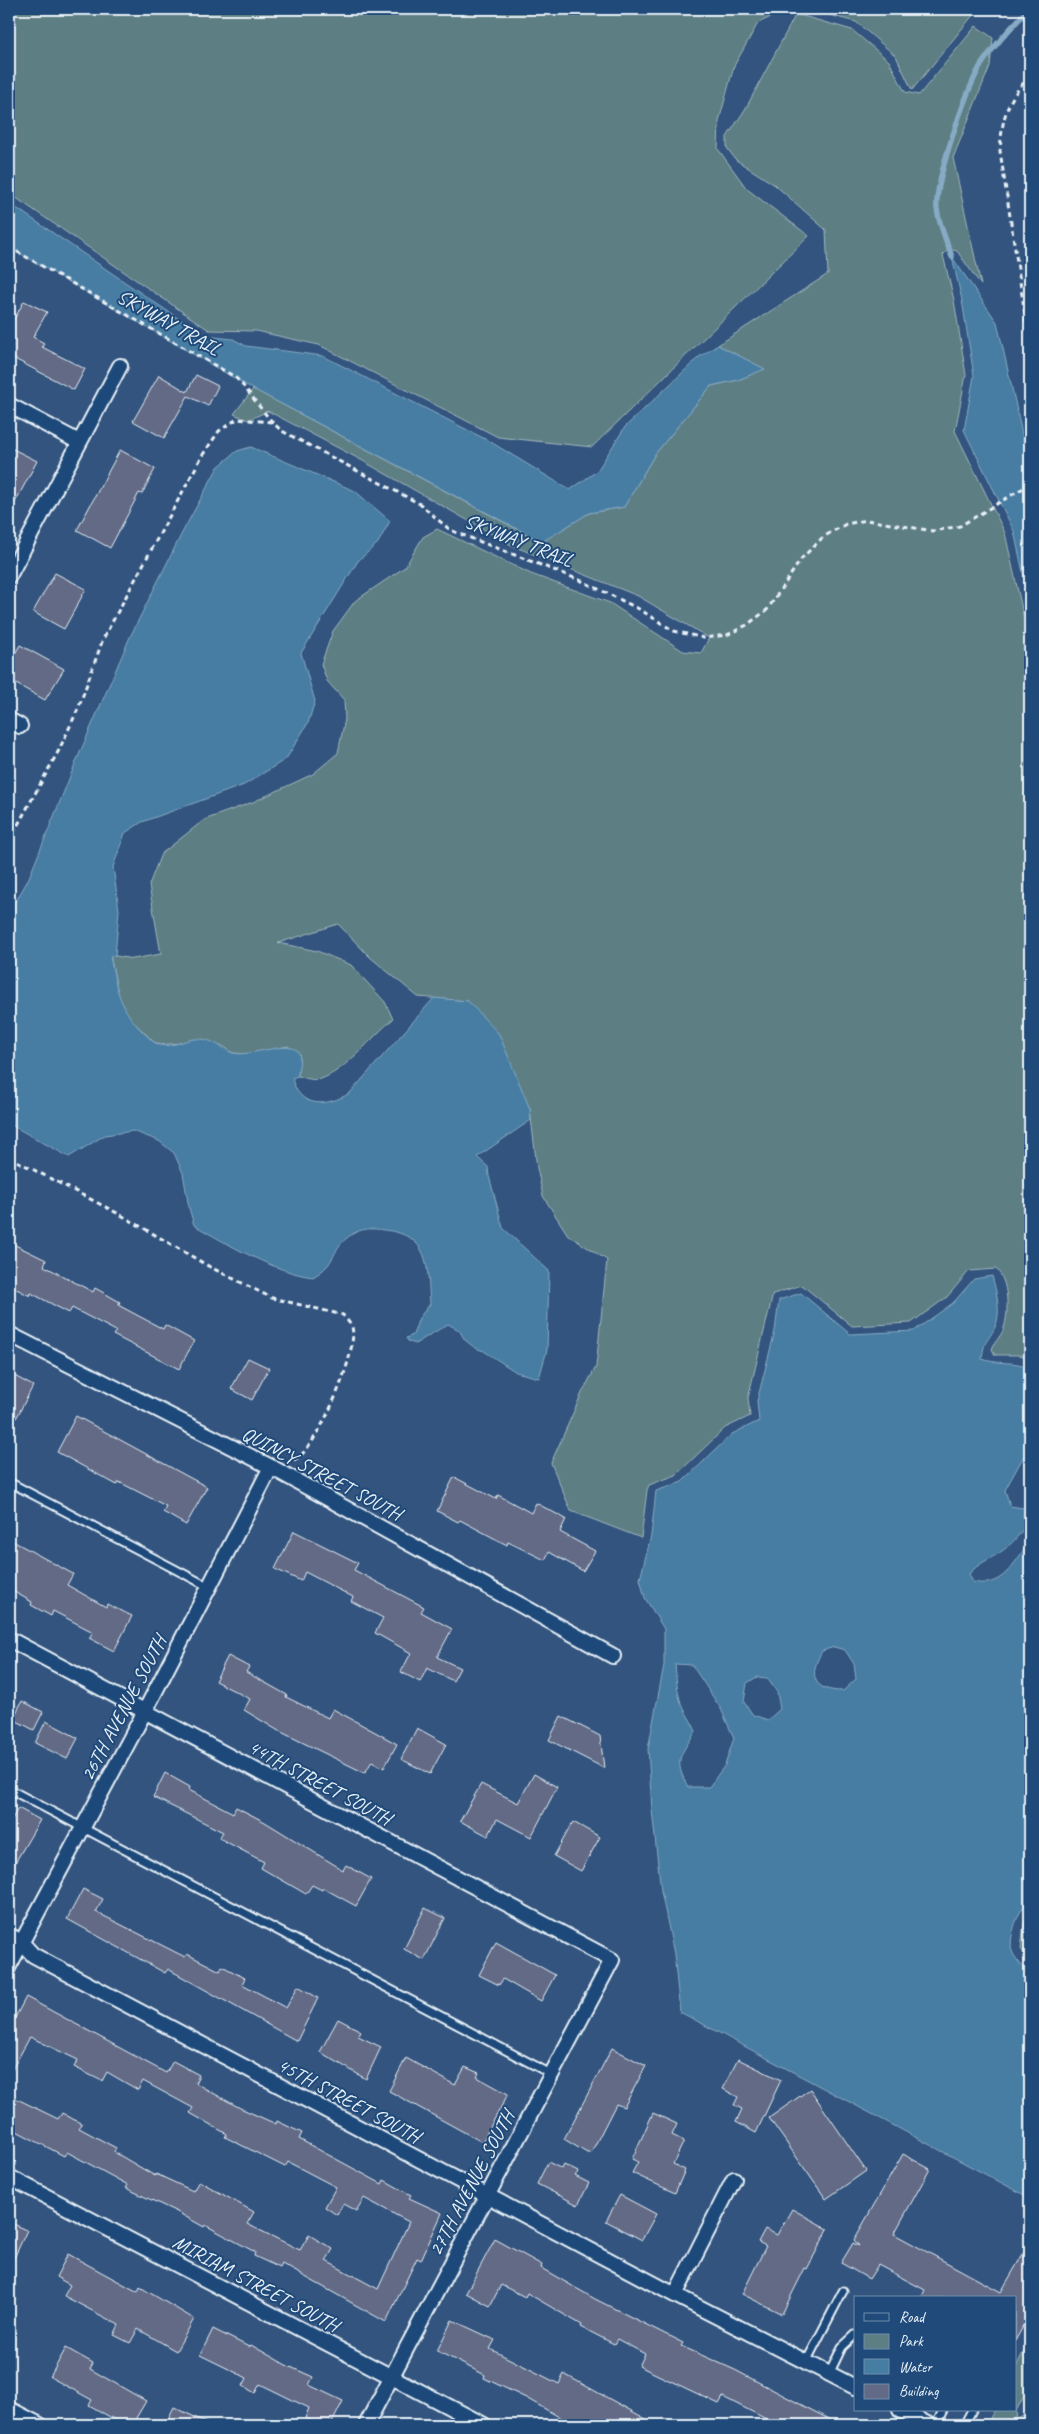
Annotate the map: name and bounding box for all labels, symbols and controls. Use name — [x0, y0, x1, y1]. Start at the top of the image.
street label: SKYWAY TRAIL — [113, 284, 225, 361]
street label: SKYWAY TRAIL — [461, 508, 577, 573]
street label: QUINCY STREET SOUTH — [238, 1421, 408, 1527]
street label: 26TH AVENUE SOUTH — [75, 1628, 174, 1785]
street label: 44TH STREET SOUTH — [244, 1734, 399, 1832]
street label: 45TH STREET SOUTH — [273, 2052, 428, 2150]
street label: 27TH AVENUE SOUTH — [423, 2103, 522, 2260]
street label: MIRIAM STREET SOUTH — [169, 2229, 346, 2339]
legend — [854, 2296, 1016, 2412]
text: Road — [899, 2308, 926, 2327]
text: Park — [899, 2332, 924, 2351]
text: Water — [899, 2358, 933, 2377]
text: Building — [899, 2382, 939, 2401]

